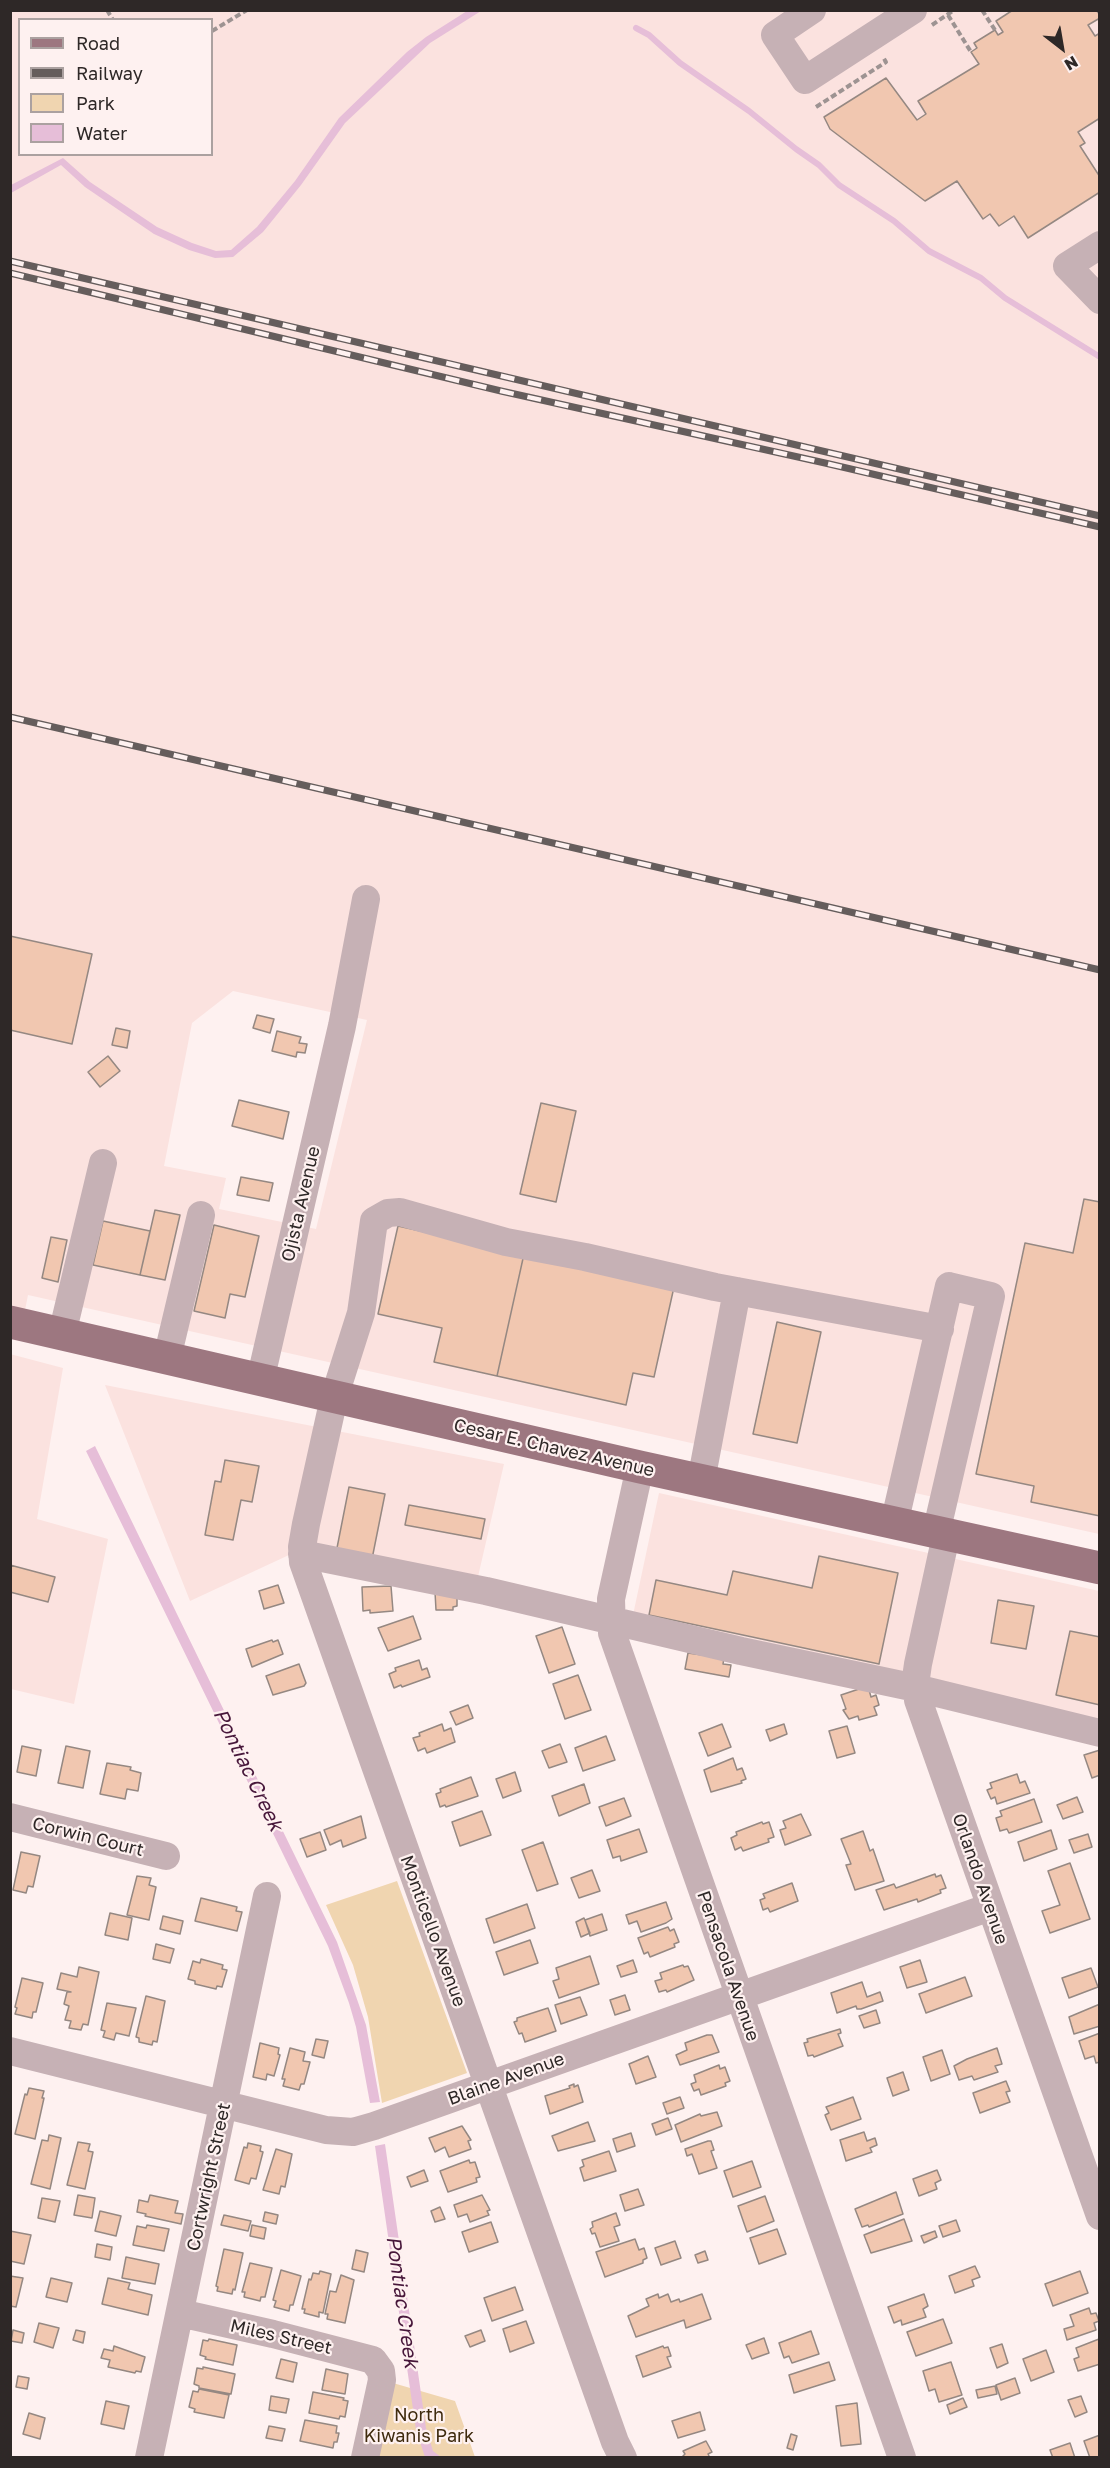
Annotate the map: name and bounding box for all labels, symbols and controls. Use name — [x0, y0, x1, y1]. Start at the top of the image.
legend — [18, 18, 213, 156]
north arrow — [1032, 18, 1092, 78]
text: Road — [76, 32, 120, 54]
text: N — [1061, 52, 1082, 75]
text: Railway — [76, 62, 143, 84]
text: Park — [76, 92, 115, 114]
text: Water — [76, 122, 127, 144]
street label: Ojista Avenue — [277, 1144, 325, 1264]
street label: Cesar E. Chavez Avenue — [452, 1414, 656, 1482]
water label: Pontiac Creek — [208, 1705, 288, 1835]
street label: Orlando Avenue — [947, 1811, 1013, 1947]
street label: Corwin Court — [30, 1813, 146, 1861]
street label: Monticello Avenue — [396, 1852, 470, 2010]
street label: Pensacola Avenue — [692, 1888, 764, 2044]
street label: Blaine Avenue — [445, 2048, 567, 2110]
street label: Cortwright Street — [183, 2101, 235, 2253]
water label: Pontiac Creek — [381, 2234, 423, 2370]
street label: Miles Street — [228, 2315, 334, 2359]
park label: North Kiwanis Park — [364, 2404, 474, 2446]

